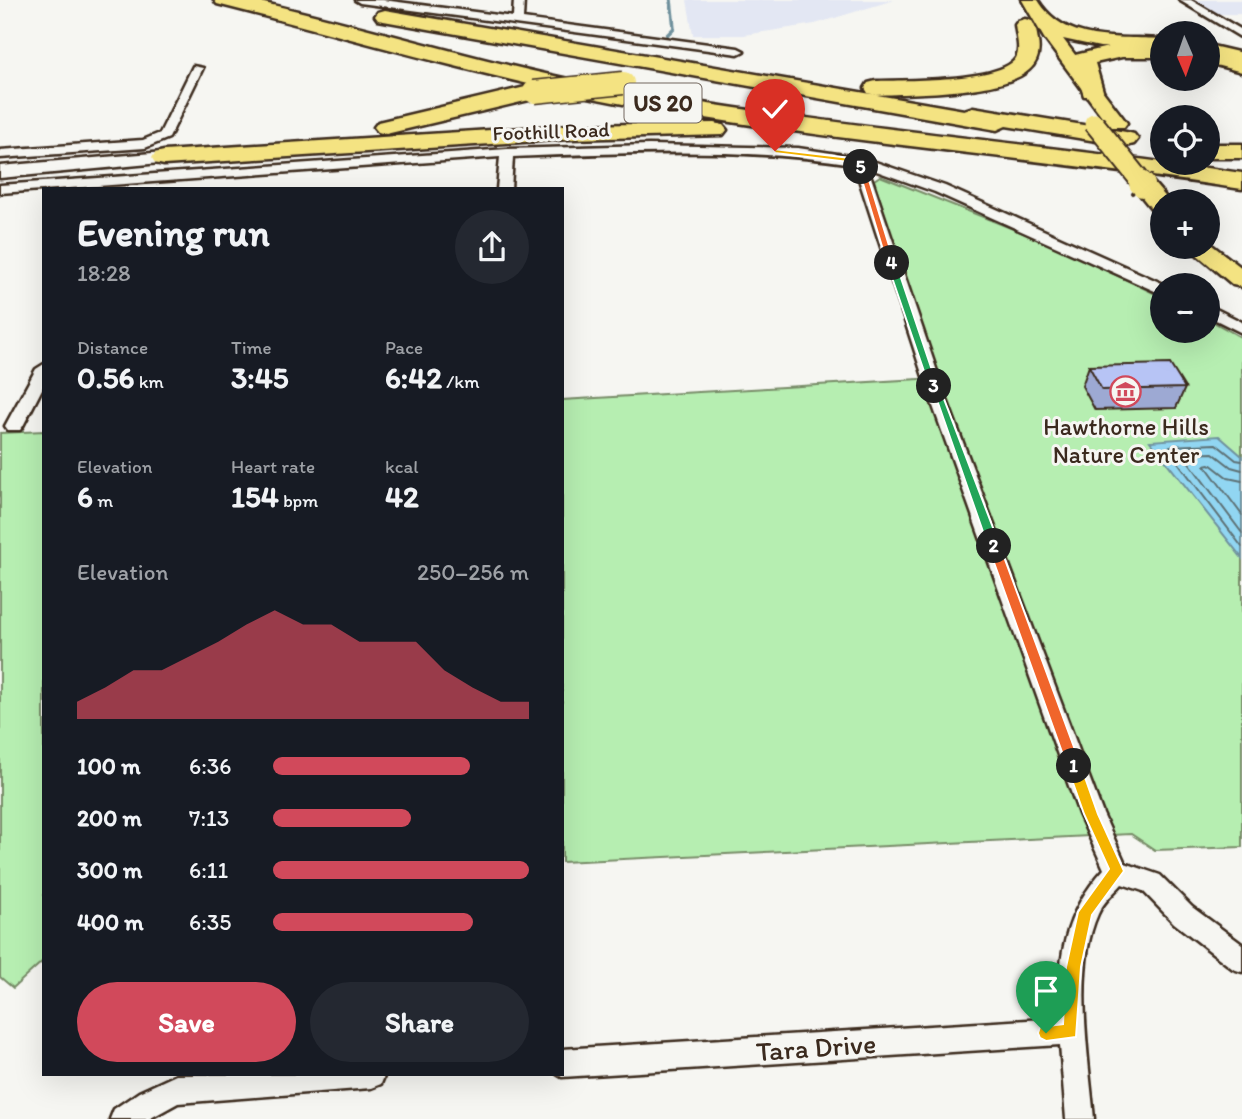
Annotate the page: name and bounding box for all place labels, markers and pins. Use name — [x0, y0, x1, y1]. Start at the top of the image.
pin — [745, 79, 805, 151]
pin: 5 — [844, 150, 878, 184]
pin: 4 — [874, 246, 910, 280]
pin: 3 — [916, 368, 951, 404]
museum icon: Hawthorne Hills Nature Center — [1109, 375, 1143, 409]
place label: Hawthorne Hills Nature Center — [1043, 412, 1209, 469]
pin: 2 — [976, 528, 1012, 564]
pin: 1 — [1056, 748, 1092, 784]
pin — [1016, 961, 1076, 1033]

